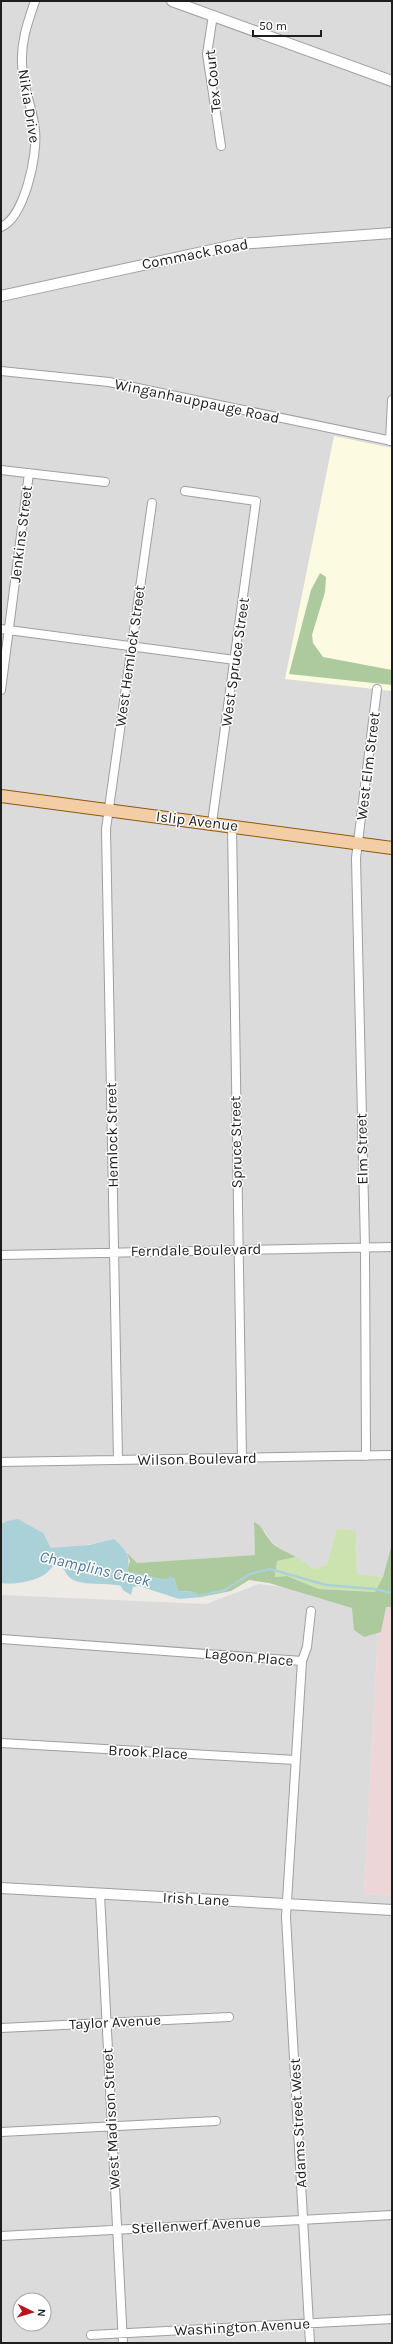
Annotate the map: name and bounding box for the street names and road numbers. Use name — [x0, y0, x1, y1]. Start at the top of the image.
street label: Tex Court — [201, 48, 225, 113]
street label: Nikia Drive — [14, 68, 44, 144]
street label: Commack Road — [140, 235, 250, 273]
street label: Winganhauppauge Road — [113, 375, 281, 427]
street label: Jenkins Street — [6, 484, 36, 583]
street label: West Hemlock Street — [111, 584, 149, 728]
street label: West Spruce Street — [217, 596, 253, 728]
street label: West Elm Street — [352, 710, 384, 821]
street label: Islip Avenue — [155, 807, 239, 835]
street label: Hemlock Street — [102, 1082, 122, 1188]
street label: Spruce Street — [226, 1095, 246, 1188]
street label: Elm Street — [352, 1113, 372, 1185]
street label: Ferndale Boulevard — [130, 1240, 262, 1260]
street label: Wilson Boulevard — [137, 1449, 257, 1469]
street label: Lagoon Place — [204, 1644, 294, 1670]
street label: Brook Place — [108, 1741, 188, 1763]
street label: Irish Lane — [162, 1888, 230, 1910]
street label: Taylor Avenue — [68, 2011, 162, 2033]
street label: West Madison Street — [98, 2047, 124, 2190]
street label: Adams Street West — [286, 2057, 310, 2188]
street label: Stellenwerf Avenue — [131, 2213, 261, 2237]
street label: Washington Avenue — [174, 2314, 310, 2340]

